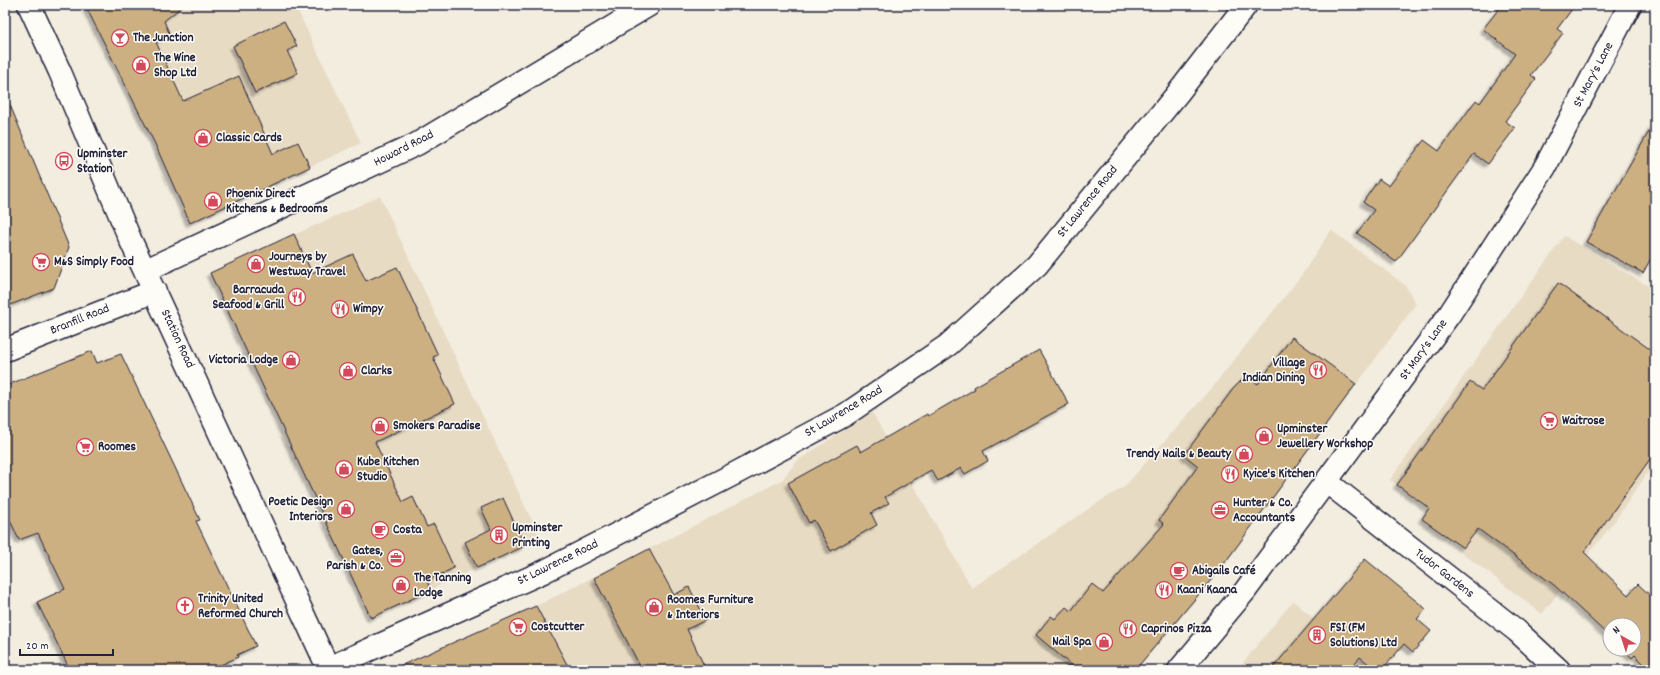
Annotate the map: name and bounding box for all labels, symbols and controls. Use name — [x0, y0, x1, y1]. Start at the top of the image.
bar icon: The Junction — [110, 28, 130, 48]
place label: The Junction — [133, 29, 193, 48]
street label: St Mary's Lane — [1569, 39, 1619, 111]
place label: The Wine Shop Ltd — [154, 49, 197, 83]
shop icon: The Wine Shop Ltd — [131, 55, 151, 75]
street label: Howard Road — [371, 126, 437, 172]
shop icon: Classic Cards — [193, 128, 213, 148]
place label: Classic Cards — [216, 129, 283, 148]
place label: Upminster Station — [77, 145, 129, 179]
bus stop icon: Upminster Station — [54, 151, 74, 171]
street label: St Lawrence Road — [1053, 162, 1123, 242]
place label: Phoenix Direct Kitchens & Bedrooms — [226, 185, 329, 219]
shop icon: Phoenix Direct Kitchens & Bedrooms — [203, 191, 223, 211]
place label: Journeys by Westway Travel — [269, 248, 346, 282]
supermarket icon: M&S Simply Food — [31, 252, 51, 272]
place label: M&S Simply Food — [54, 253, 134, 272]
shop icon: Journeys by Westway Travel — [246, 254, 266, 274]
place label: Barracuda Seafood & Grill — [213, 281, 285, 315]
restaurant icon: Barracuda Seafood & Grill — [287, 287, 307, 307]
street label: Branfill Road — [47, 299, 113, 341]
restaurant icon: Wimpy — [330, 299, 350, 319]
place label: Wimpy — [353, 300, 384, 319]
street label: Station Road — [155, 306, 199, 372]
street label: St Mary's Lane — [1395, 315, 1453, 384]
shop icon: Victoria Lodge — [281, 350, 301, 370]
place label: Victoria Lodge — [209, 351, 278, 370]
place label: Village Indian Dining — [1242, 354, 1305, 388]
restaurant icon: Village Indian Dining — [1308, 360, 1328, 380]
shop icon: Clarks — [338, 361, 358, 381]
place label: Clarks — [361, 362, 393, 381]
street label: St Lawrence Road — [801, 381, 887, 443]
supermarket icon: Waitrose — [1539, 411, 1559, 431]
place label: Waitrose — [1562, 412, 1605, 431]
shop icon: Smokers Paradise — [370, 416, 390, 436]
place label: Smokers Paradise — [393, 417, 481, 436]
place label: Upminster Jewellery Workshop — [1277, 420, 1373, 454]
shop icon: Upminster Jewellery Workshop — [1254, 426, 1274, 446]
supermarket icon: Roomes — [75, 437, 95, 457]
place label: Roomes — [98, 438, 137, 457]
shop icon: Trendy Nails & Beauty — [1234, 444, 1254, 464]
place label: Trendy Nails & Beauty — [1126, 445, 1232, 464]
place label: Kube Kitchen Studio — [357, 453, 419, 487]
shop icon: Kube Kitchen Studio — [334, 459, 354, 479]
restaurant icon: Kyice's Kitchen — [1220, 464, 1240, 484]
place label: Kyice's Kitchen — [1243, 465, 1315, 484]
place label: Poetic Design Interiors — [268, 493, 334, 527]
place label: Hunter & Co. Accountants — [1233, 494, 1296, 528]
shop icon: Poetic Design Interiors — [336, 499, 356, 519]
office icon: Hunter & Co. Accountants — [1210, 500, 1230, 520]
place label: Upminster Printing — [512, 519, 564, 553]
cafe icon: Costa — [370, 520, 390, 540]
place label: Costa — [393, 521, 422, 540]
building icon: Upminster Printing — [489, 525, 509, 545]
street label: St Lawrence Road — [514, 535, 602, 591]
place label: Gates, Parish & Co. — [326, 542, 384, 576]
street label: Tudor Gardens — [1410, 545, 1478, 603]
office icon: Gates, Parish & Co. — [386, 548, 406, 568]
cafe icon: Abigails Café — [1169, 561, 1189, 581]
place label: Abigails Café — [1192, 562, 1256, 581]
place label: The Tanning Lodge — [414, 569, 472, 603]
shop icon: The Tanning Lodge — [391, 575, 411, 595]
restaurant icon: Kaani Kaana — [1154, 580, 1174, 600]
place label: Kaani Kaana — [1177, 581, 1238, 600]
place label: Trinity United Reformed Church — [198, 590, 283, 624]
place label: Roomes Furniture & Interiors — [667, 591, 754, 625]
church icon: Trinity United Reformed Church — [175, 596, 195, 616]
shop icon: Roomes Furniture & Interiors — [644, 597, 664, 617]
supermarket icon: Costcutter — [508, 617, 528, 637]
north arrow — [1602, 617, 1642, 657]
place label: Costcutter — [531, 618, 586, 637]
restaurant icon: Caprinos Pizza — [1118, 619, 1138, 639]
place label: FSI (FM Solutions) Ltd — [1330, 619, 1397, 653]
place label: Caprinos Pizza — [1141, 620, 1212, 639]
text: N — [1610, 623, 1625, 639]
building icon: FSI (FM Solutions) Ltd — [1307, 625, 1327, 645]
scale bar — [20, 631, 113, 657]
shop icon: Nail Spa — [1094, 632, 1114, 652]
place label: Nail Spa — [1052, 633, 1092, 652]
text: 20 m — [26, 638, 49, 655]

